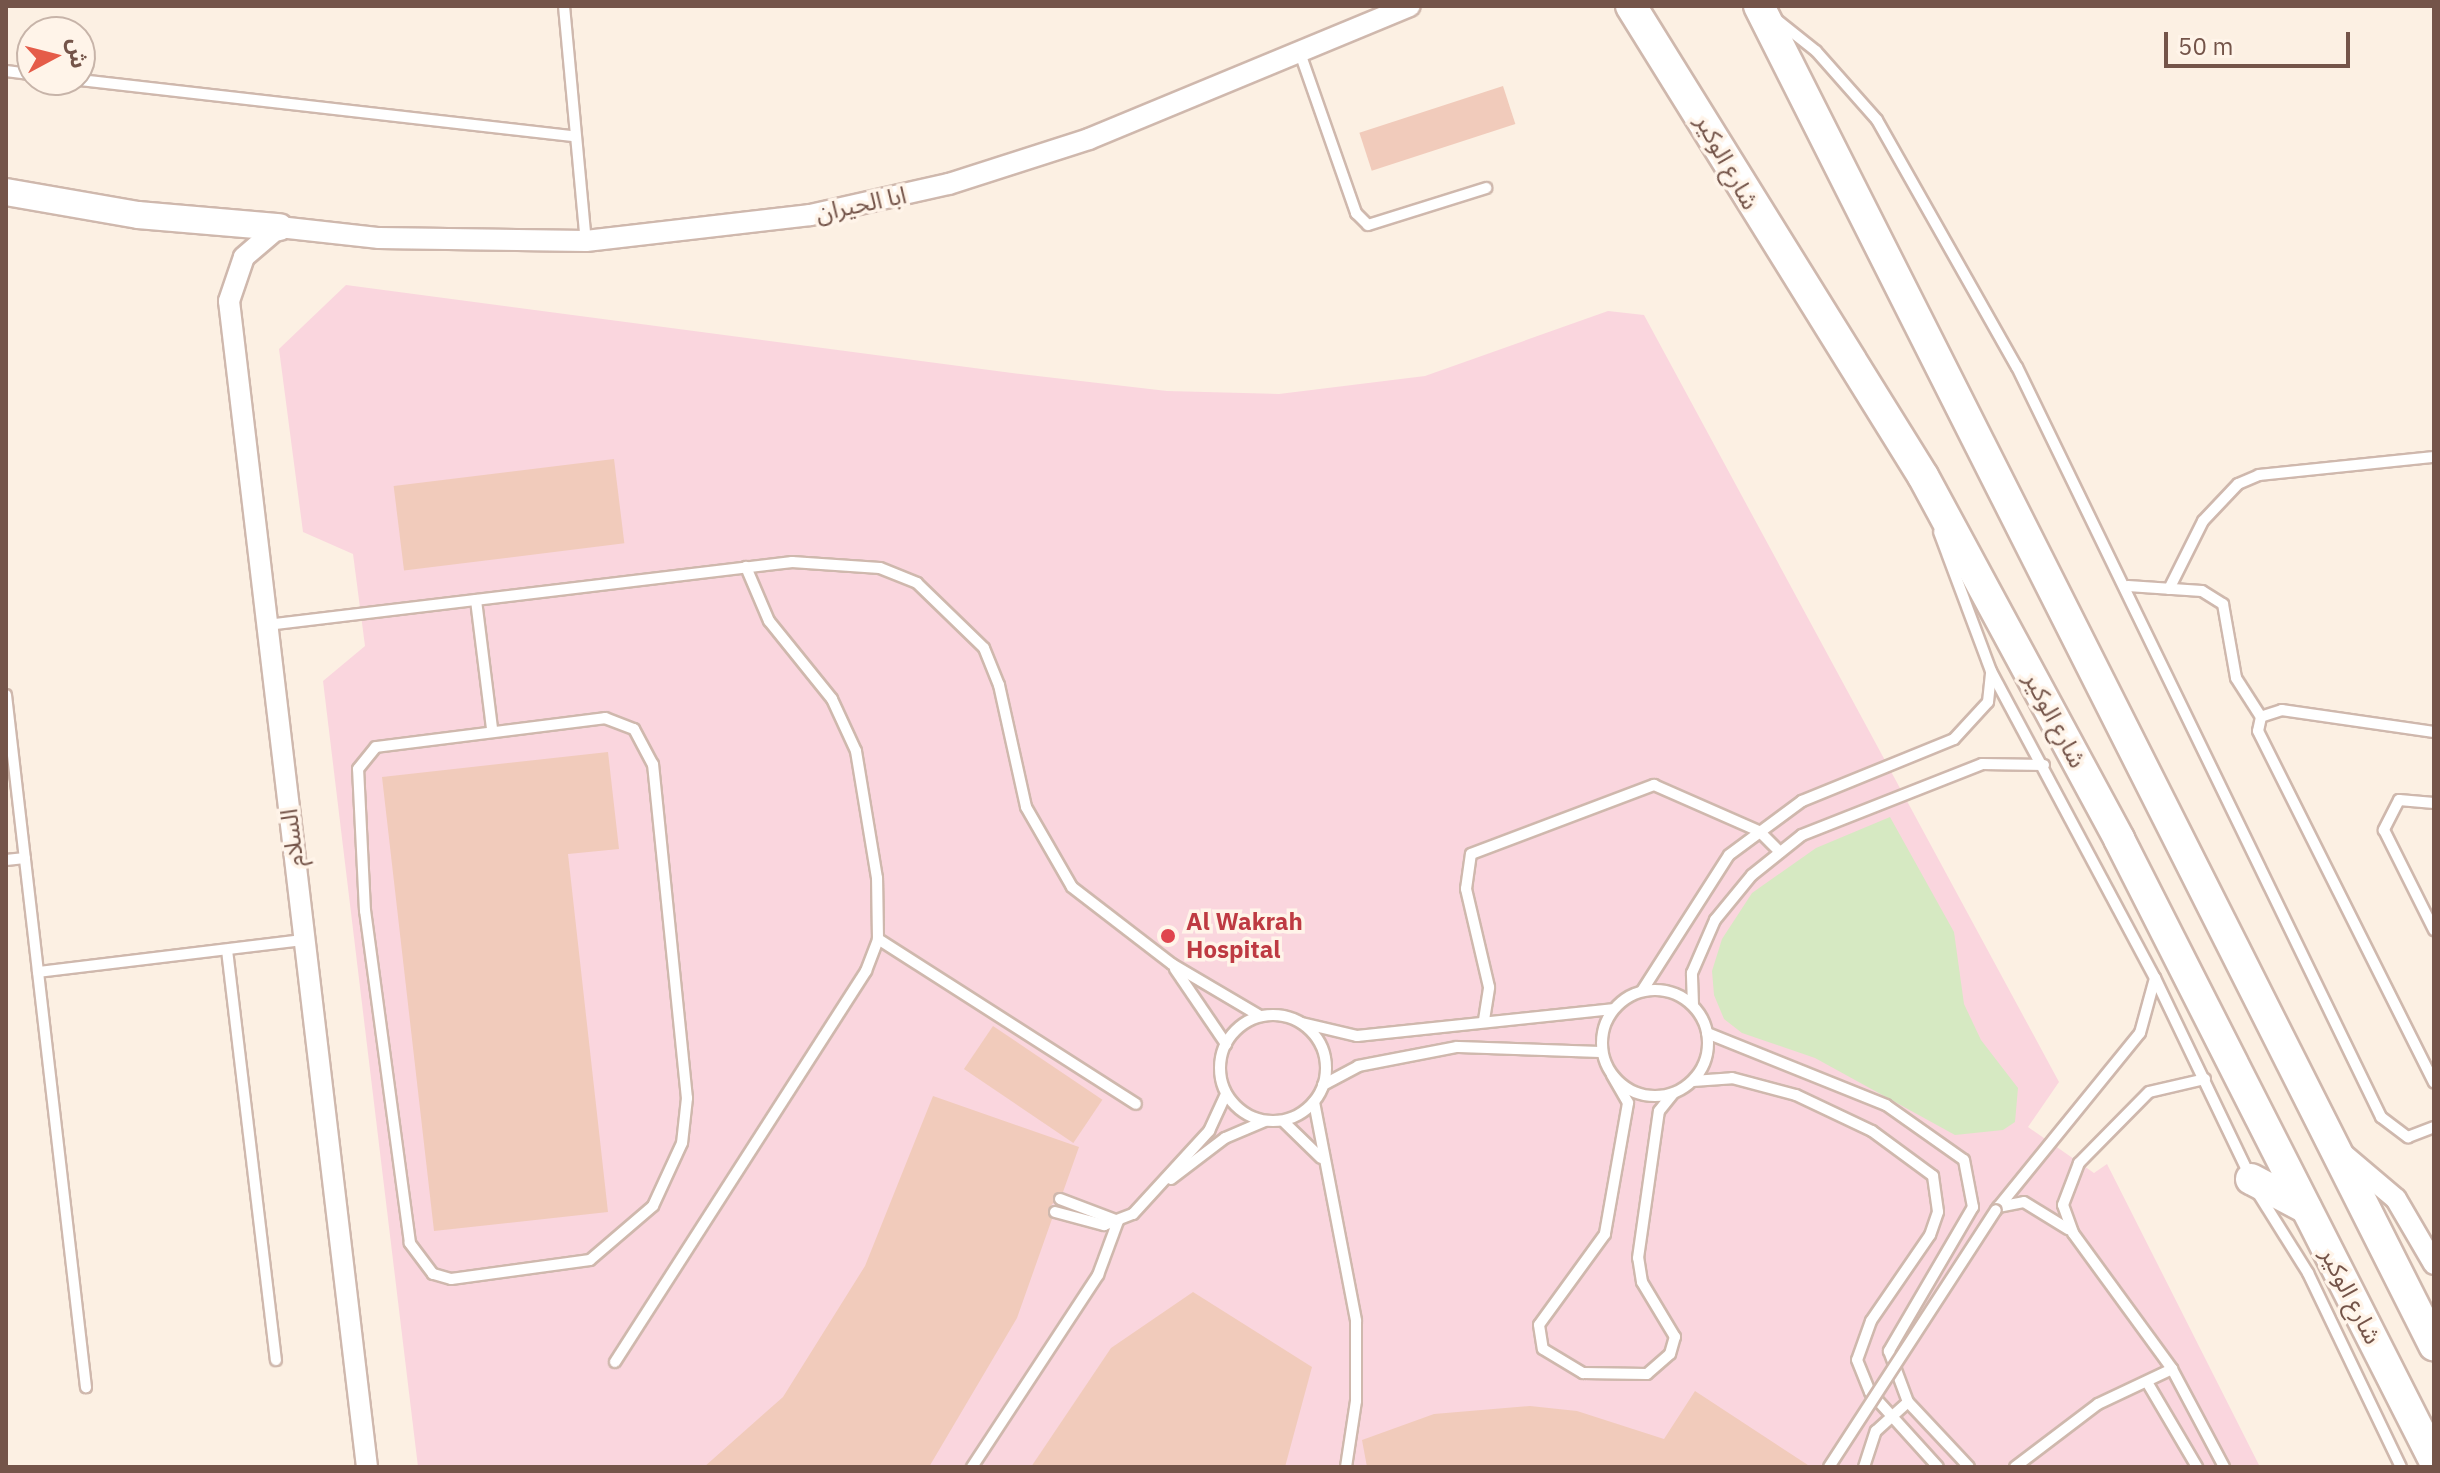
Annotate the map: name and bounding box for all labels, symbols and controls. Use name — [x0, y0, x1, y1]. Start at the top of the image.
north arrow — [16, 16, 96, 96]
scale bar — [2168, 16, 2354, 66]
text: 50 m — [2178, 30, 2233, 62]
text: ش — [62, 37, 95, 70]
street label: شارع الوكير — [1689, 110, 1765, 214]
street label: ابا الحيران — [813, 180, 909, 228]
street label: شارع الوكير — [2018, 667, 2092, 773]
street label: السلام — [274, 807, 310, 869]
place label: Al Wakrah Hospital — [1186, 908, 1303, 964]
marker: Al Wakrah Hospital — [1157, 925, 1179, 947]
street label: شارع الوكير — [2315, 1243, 2387, 1349]

